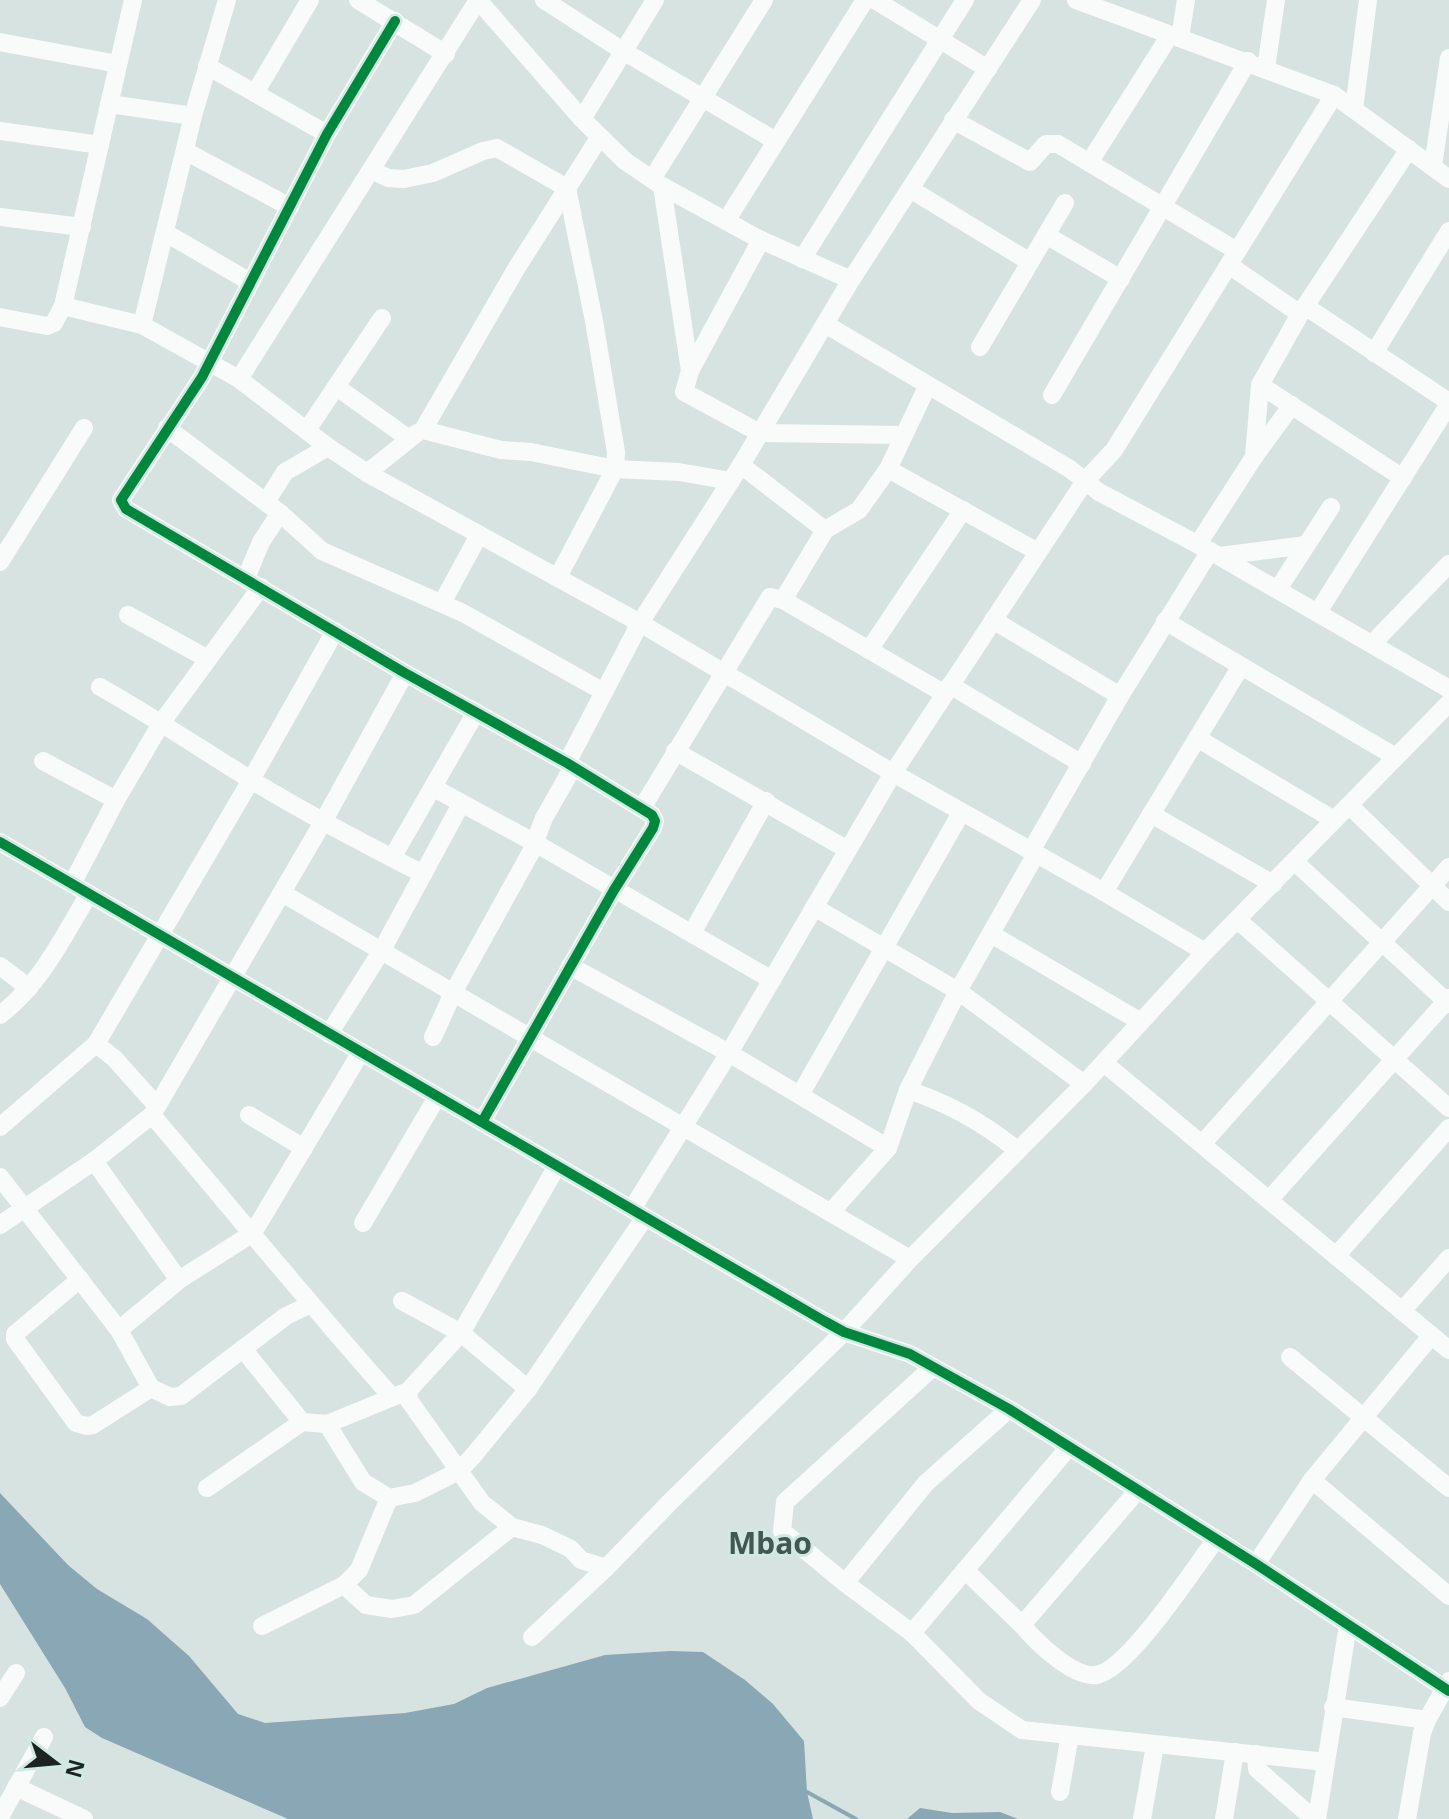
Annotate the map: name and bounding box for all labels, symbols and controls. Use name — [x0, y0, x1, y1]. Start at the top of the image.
district label: Mbao — [728, 1522, 812, 1563]
north arrow — [16, 1723, 96, 1803]
text: N — [59, 1756, 93, 1782]

